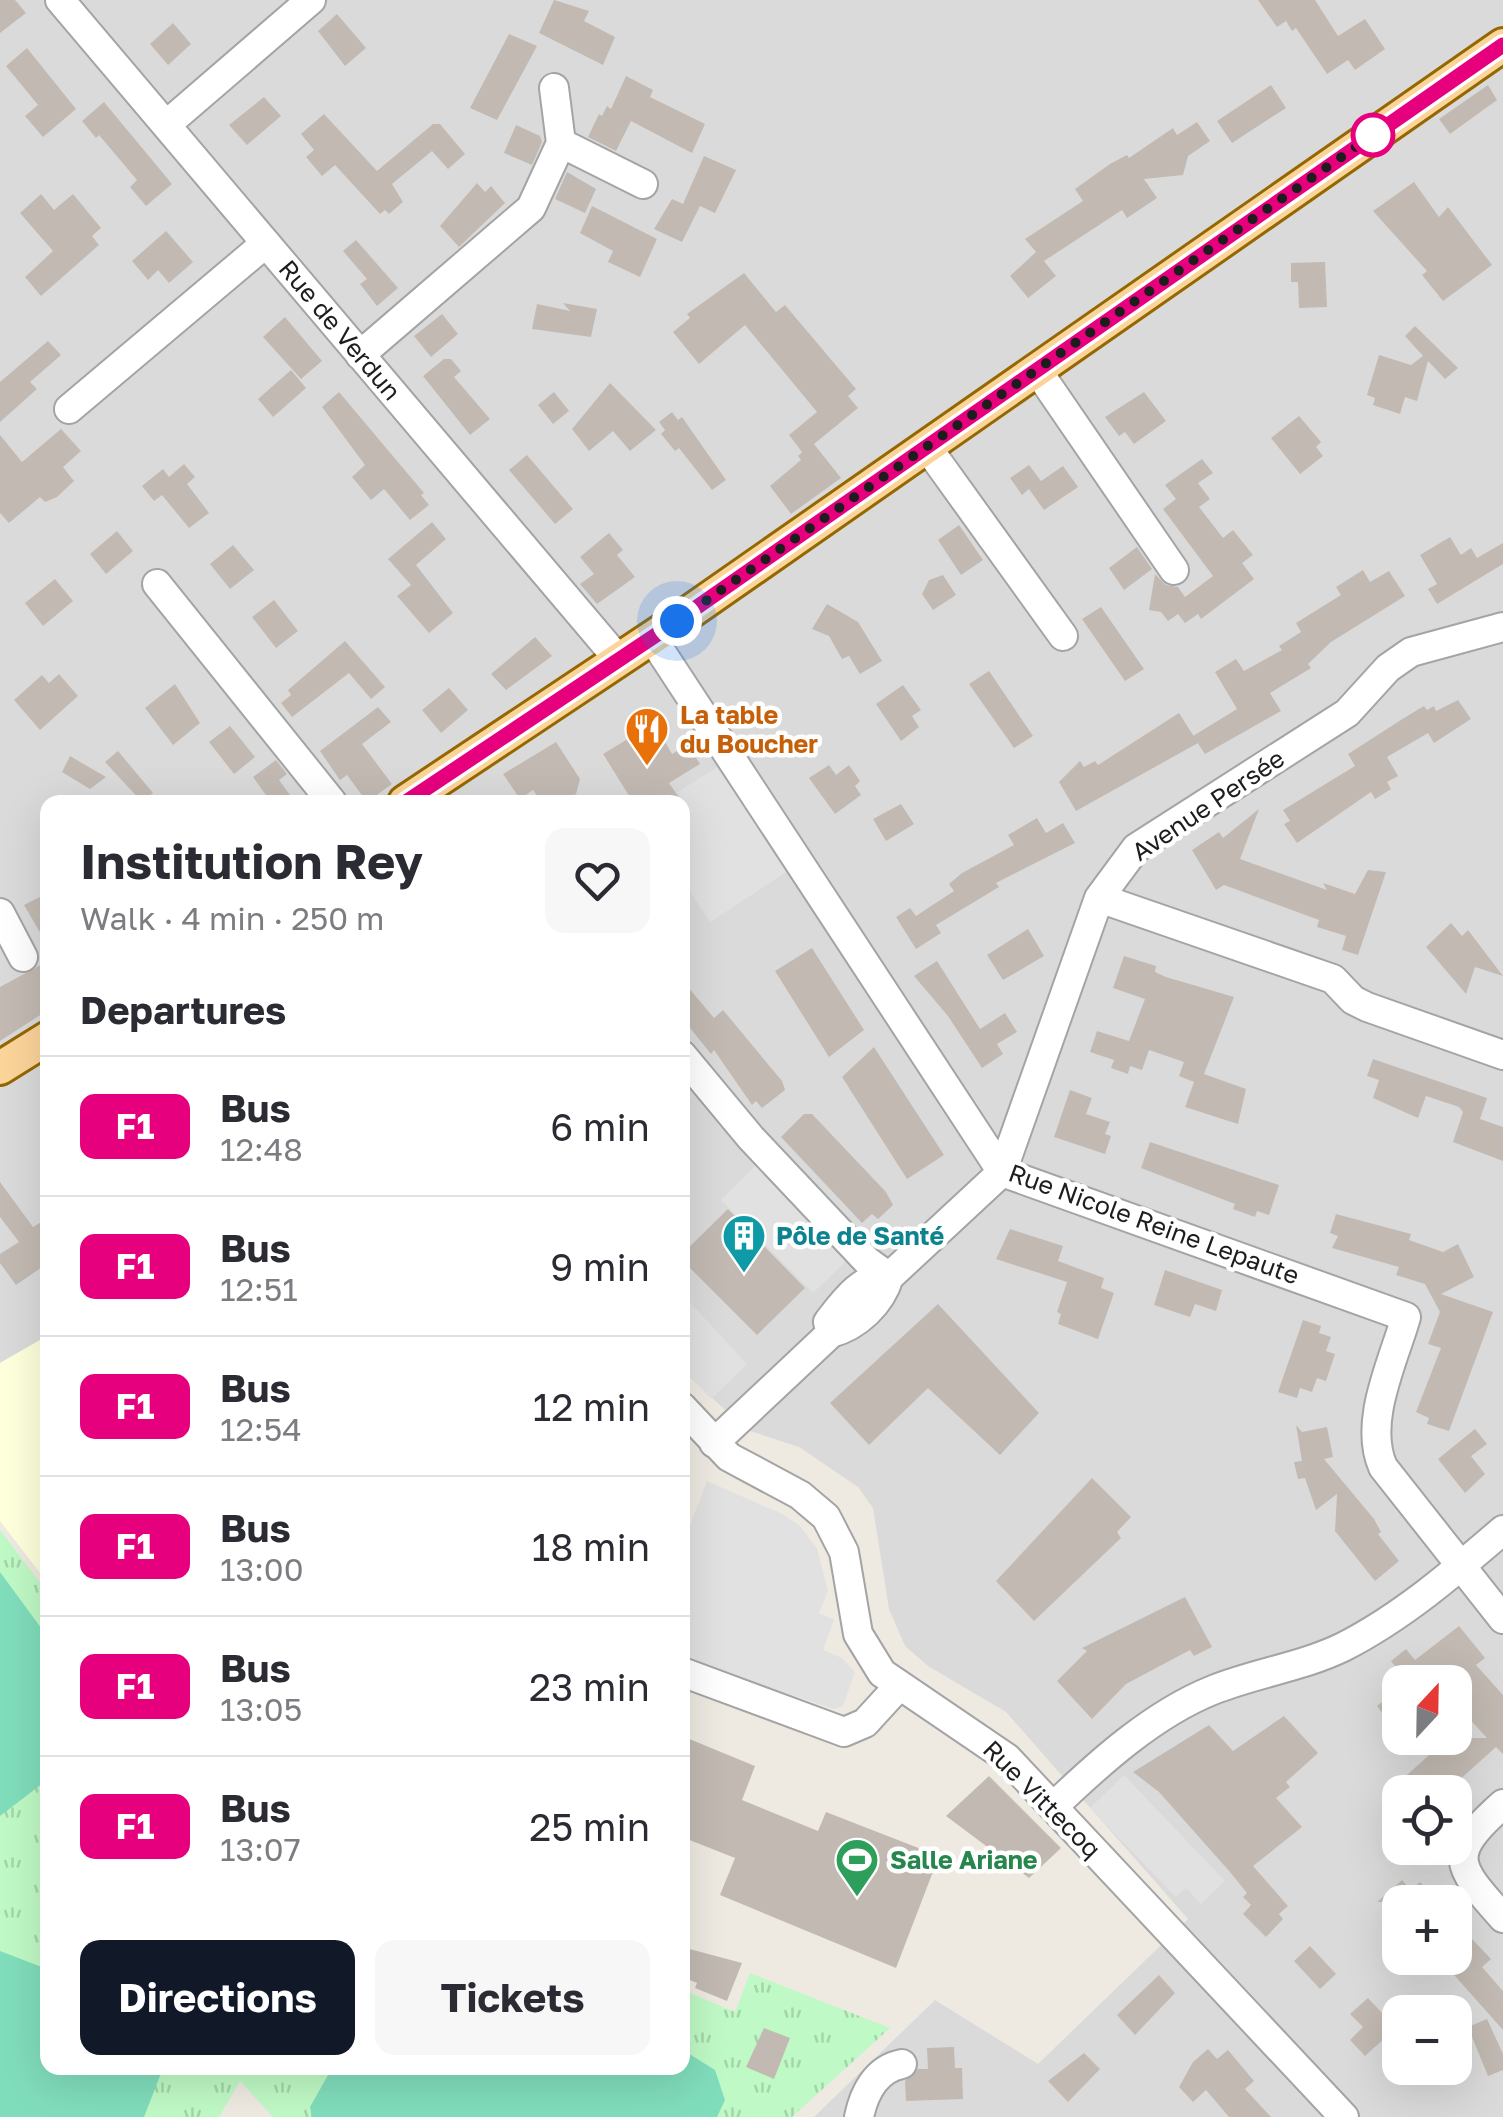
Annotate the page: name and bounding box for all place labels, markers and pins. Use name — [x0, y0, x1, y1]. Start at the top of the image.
unlabelled marker — [1352, 114, 1394, 156]
place label: La table du Boucher — [680, 699, 818, 759]
restaurant icon: La table du Boucher — [624, 706, 670, 767]
building icon: Pôle de Santé — [721, 1213, 767, 1274]
place label: Pôle de Santé — [776, 1220, 944, 1251]
sports icon: Salle Ariane — [834, 1837, 880, 1898]
place label: Salle Ariane — [890, 1844, 1038, 1875]

